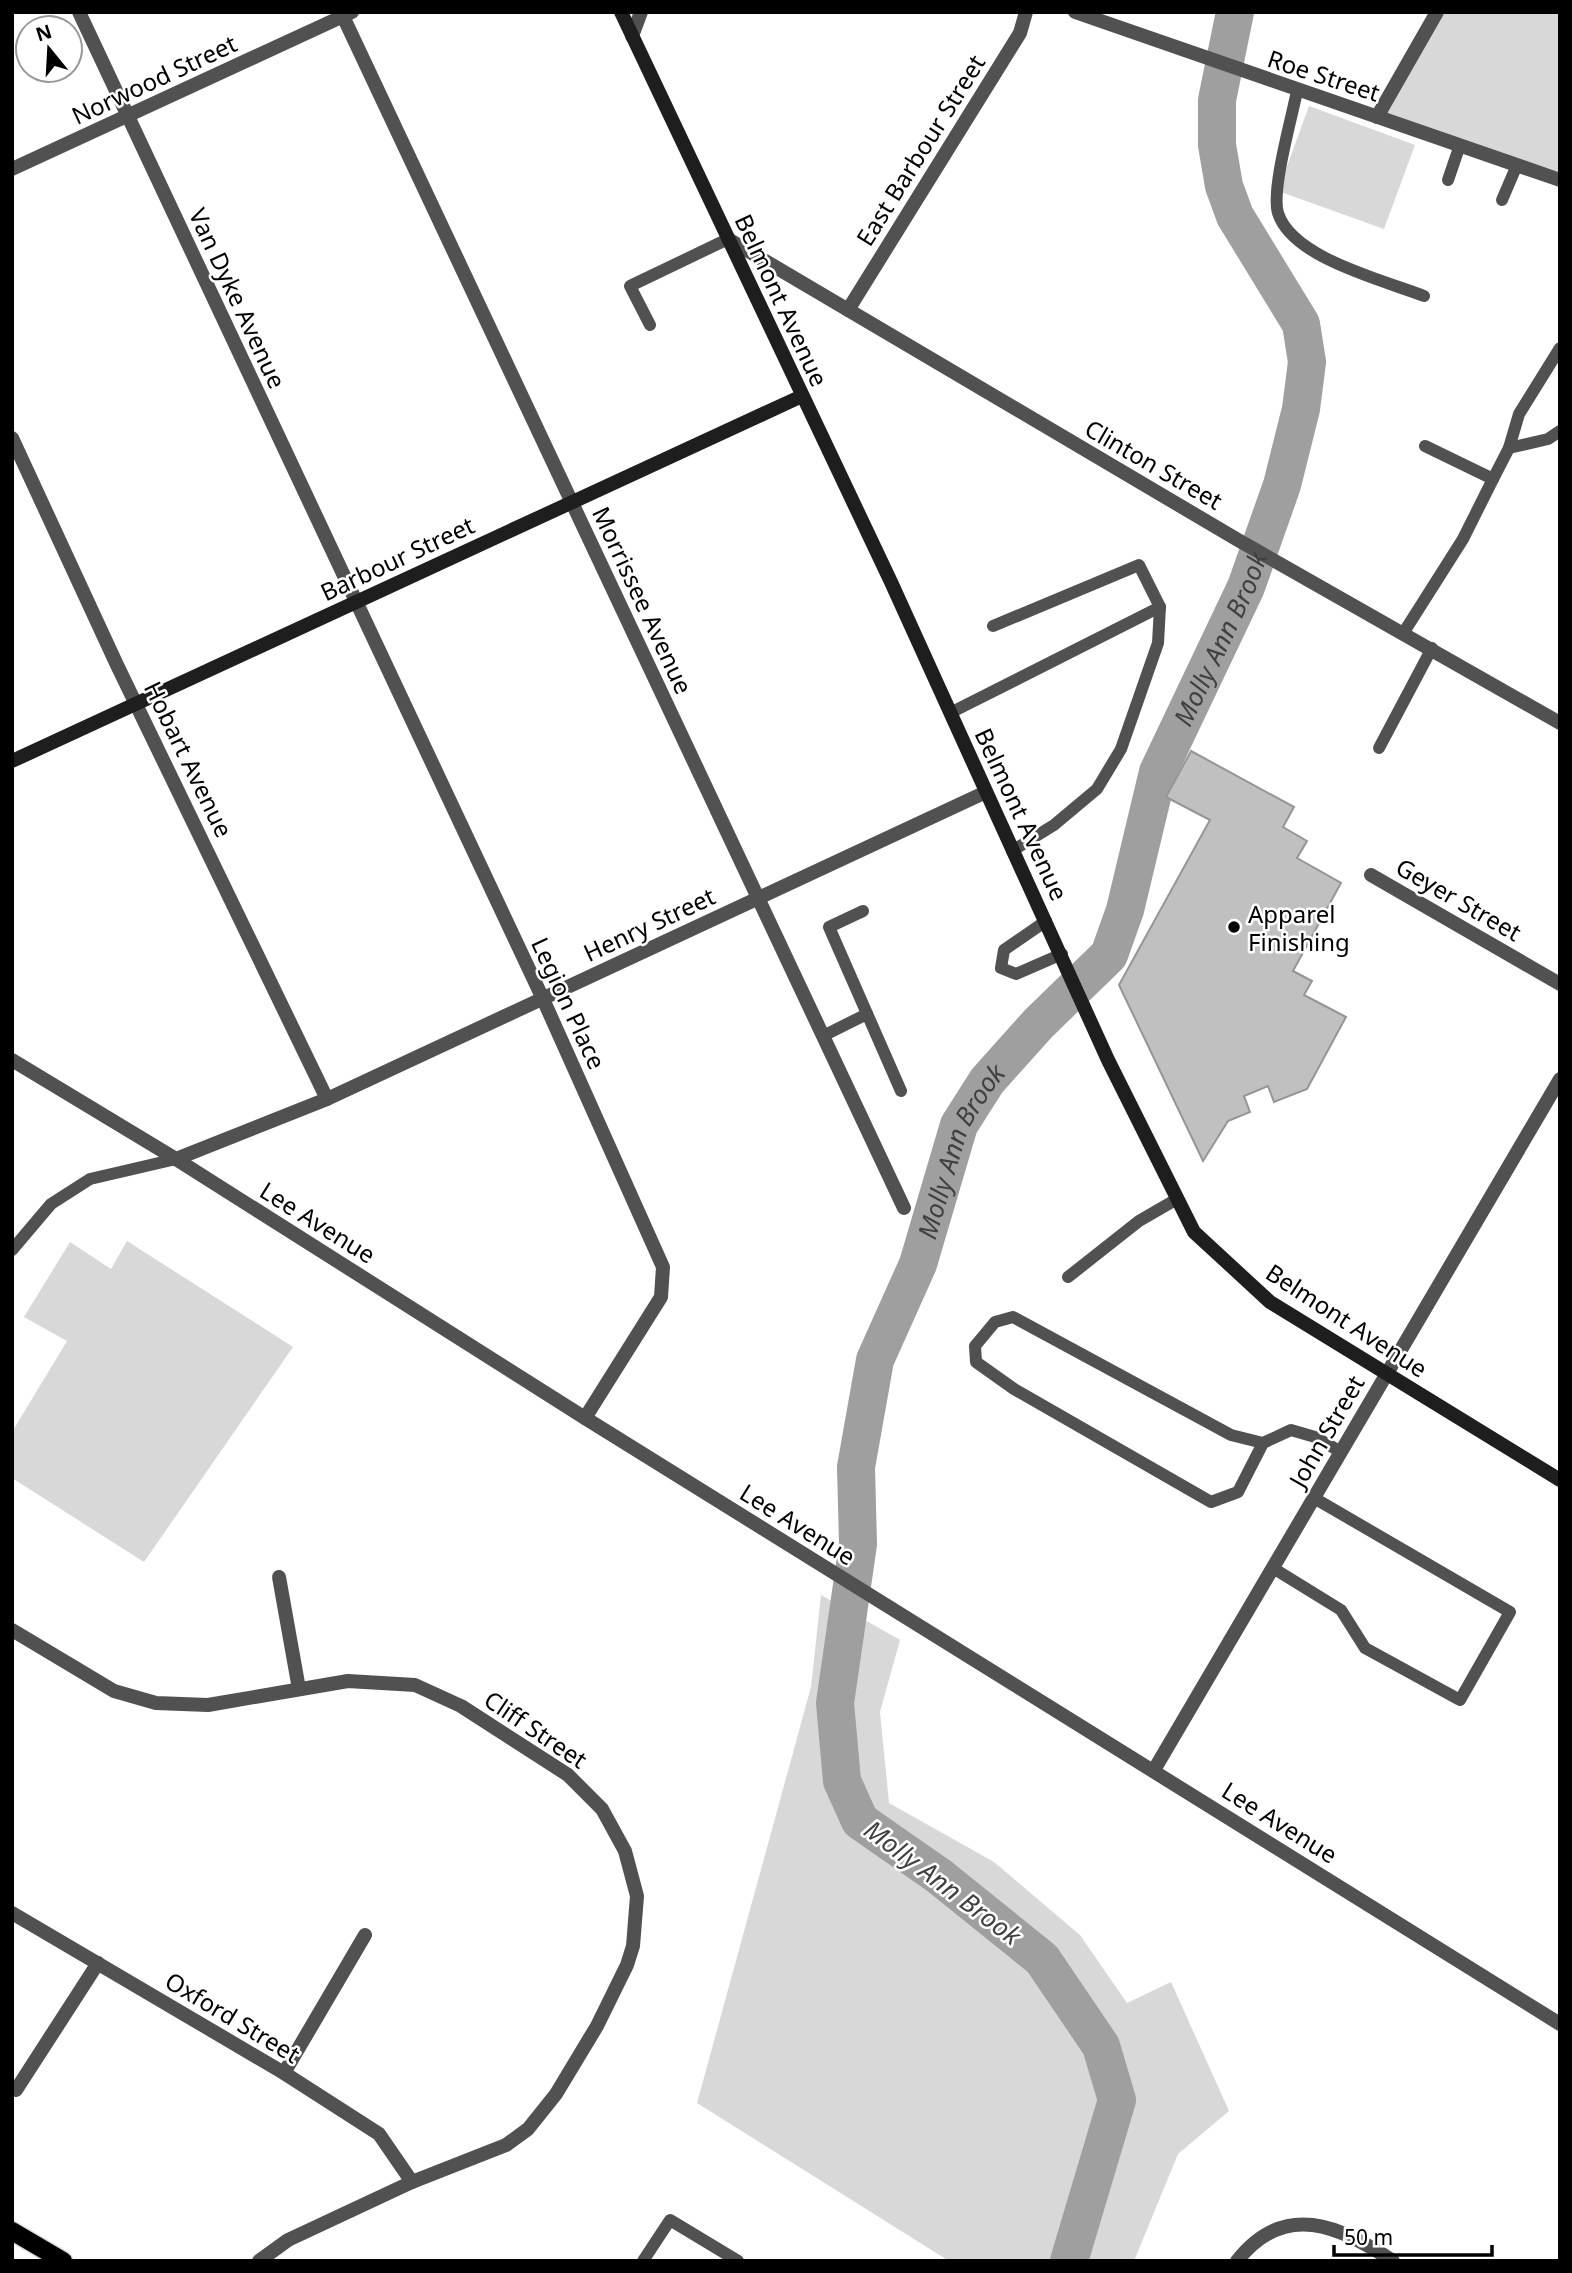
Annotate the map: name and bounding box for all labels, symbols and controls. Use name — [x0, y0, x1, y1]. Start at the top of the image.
north arrow — [14, 14, 84, 84]
text: N — [32, 18, 55, 48]
street label: Norwood Street — [66, 26, 242, 132]
street label: Roe Street — [1264, 41, 1385, 109]
street label: East Barbour Street — [848, 48, 992, 252]
street label: Van Dyke Avenue — [182, 203, 294, 393]
street label: Belmont Avenue — [728, 209, 836, 391]
street label: Clinton Street — [1079, 411, 1229, 517]
street label: Morrissee Avenue — [585, 501, 701, 699]
street label: Barbour Street — [315, 508, 480, 608]
water label: Molly Ann Brook — [1165, 546, 1275, 732]
street label: Hobart Avenue — [137, 676, 241, 842]
street label: Belmont Avenue — [968, 723, 1076, 905]
street label: Geyer Street — [1390, 850, 1528, 948]
street label: Henry Street — [578, 879, 720, 969]
place label: Apparel Finishing — [1248, 897, 1350, 958]
marker: Apparel Finishing — [1226, 919, 1242, 935]
street label: Legion Place — [524, 932, 614, 1074]
water label: Molly Ann Brook — [908, 1055, 1013, 1243]
street label: Lee Avenue — [254, 1174, 382, 1270]
street label: Belmont Avenue — [1260, 1255, 1434, 1385]
street label: John Street — [1280, 1369, 1371, 1495]
street label: Lee Avenue — [734, 1476, 862, 1572]
street label: Cliff Street — [478, 1683, 594, 1776]
street label: Lee Avenue — [1216, 1774, 1344, 1870]
water label: Molly Ann Brook — [857, 1811, 1030, 1954]
street label: Oxford Street — [160, 1964, 307, 2070]
scale bar — [1334, 2214, 1492, 2258]
text: 50 m — [1344, 2223, 1393, 2251]

